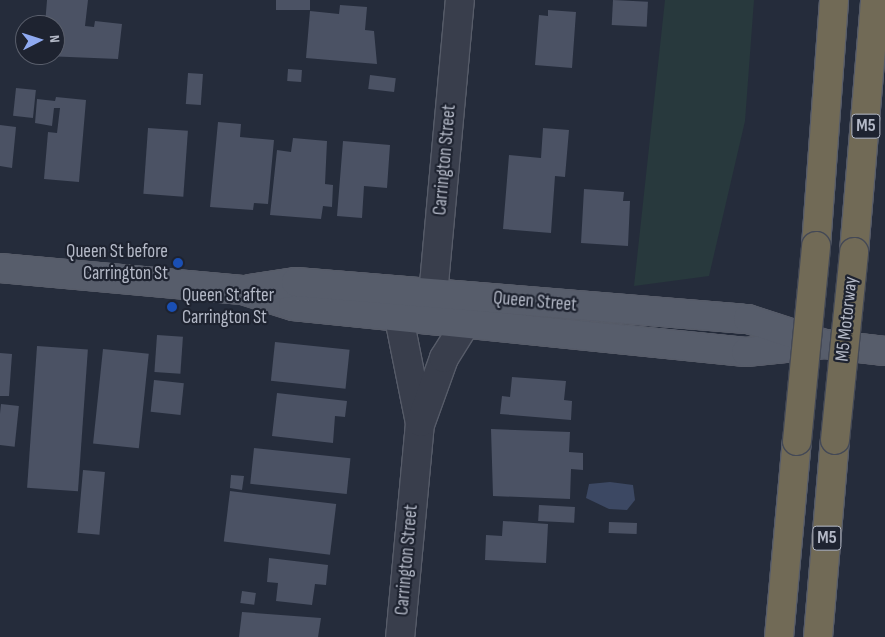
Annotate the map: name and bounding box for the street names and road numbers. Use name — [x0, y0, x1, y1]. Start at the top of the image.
street label: Carrington Street — [429, 104, 461, 216]
road number: M5 — [851, 110, 881, 142]
street label: M5 Motorway — [831, 275, 863, 363]
street label: Queen Street — [492, 287, 578, 317]
street label: Carrington Street — [391, 504, 423, 616]
road number: M5 — [812, 522, 842, 554]

